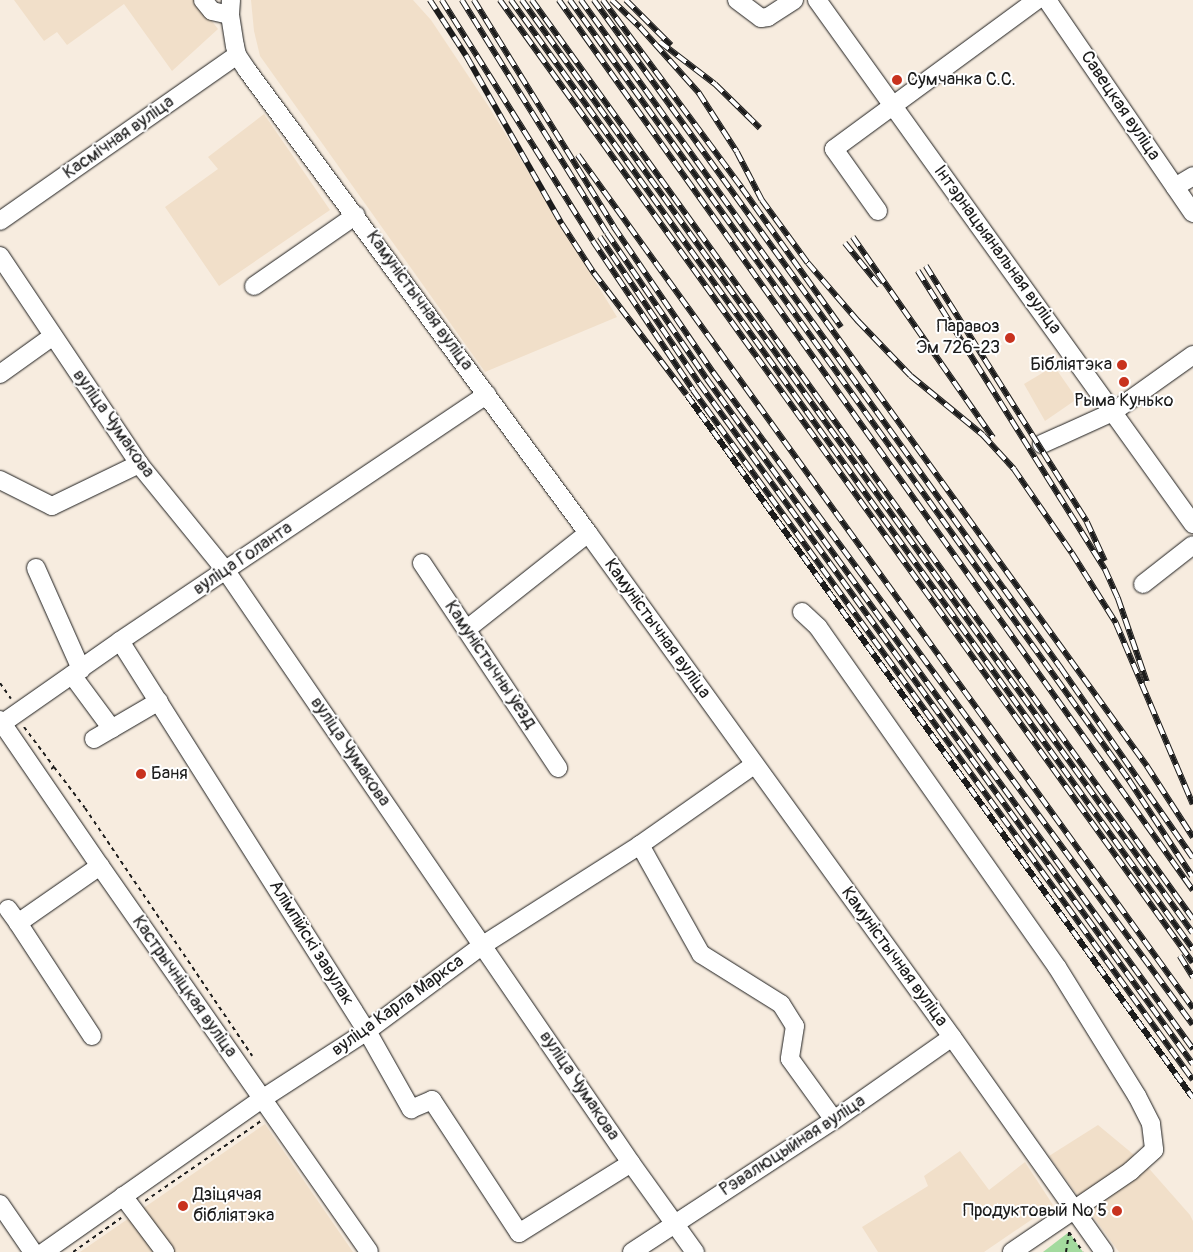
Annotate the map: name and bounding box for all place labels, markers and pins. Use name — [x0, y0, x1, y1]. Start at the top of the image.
place label: Сумчанка С.С. — [907, 69, 1016, 91]
marker: Сумчанка С.С. — [891, 74, 903, 86]
place label: Паравоз Эм 726-23 — [916, 317, 1000, 359]
marker: Паравоз Эм 726-23 — [1004, 332, 1016, 344]
place label: Бібліятэка — [1030, 354, 1112, 376]
marker: Бібліятэка — [1116, 359, 1128, 371]
marker: Рыма Кунько — [1118, 376, 1130, 388]
place label: Рыма Кунько — [1075, 390, 1173, 412]
place label: Баня — [151, 763, 188, 785]
marker: Баня — [135, 768, 147, 780]
place label: Дзіцячая бібліятэка — [193, 1185, 274, 1228]
marker: Дзіцячая бібліятэка — [177, 1200, 189, 1212]
place label: Продуктовый № 5 — [963, 1200, 1107, 1222]
marker: Продуктовый № 5 — [1111, 1205, 1123, 1217]

